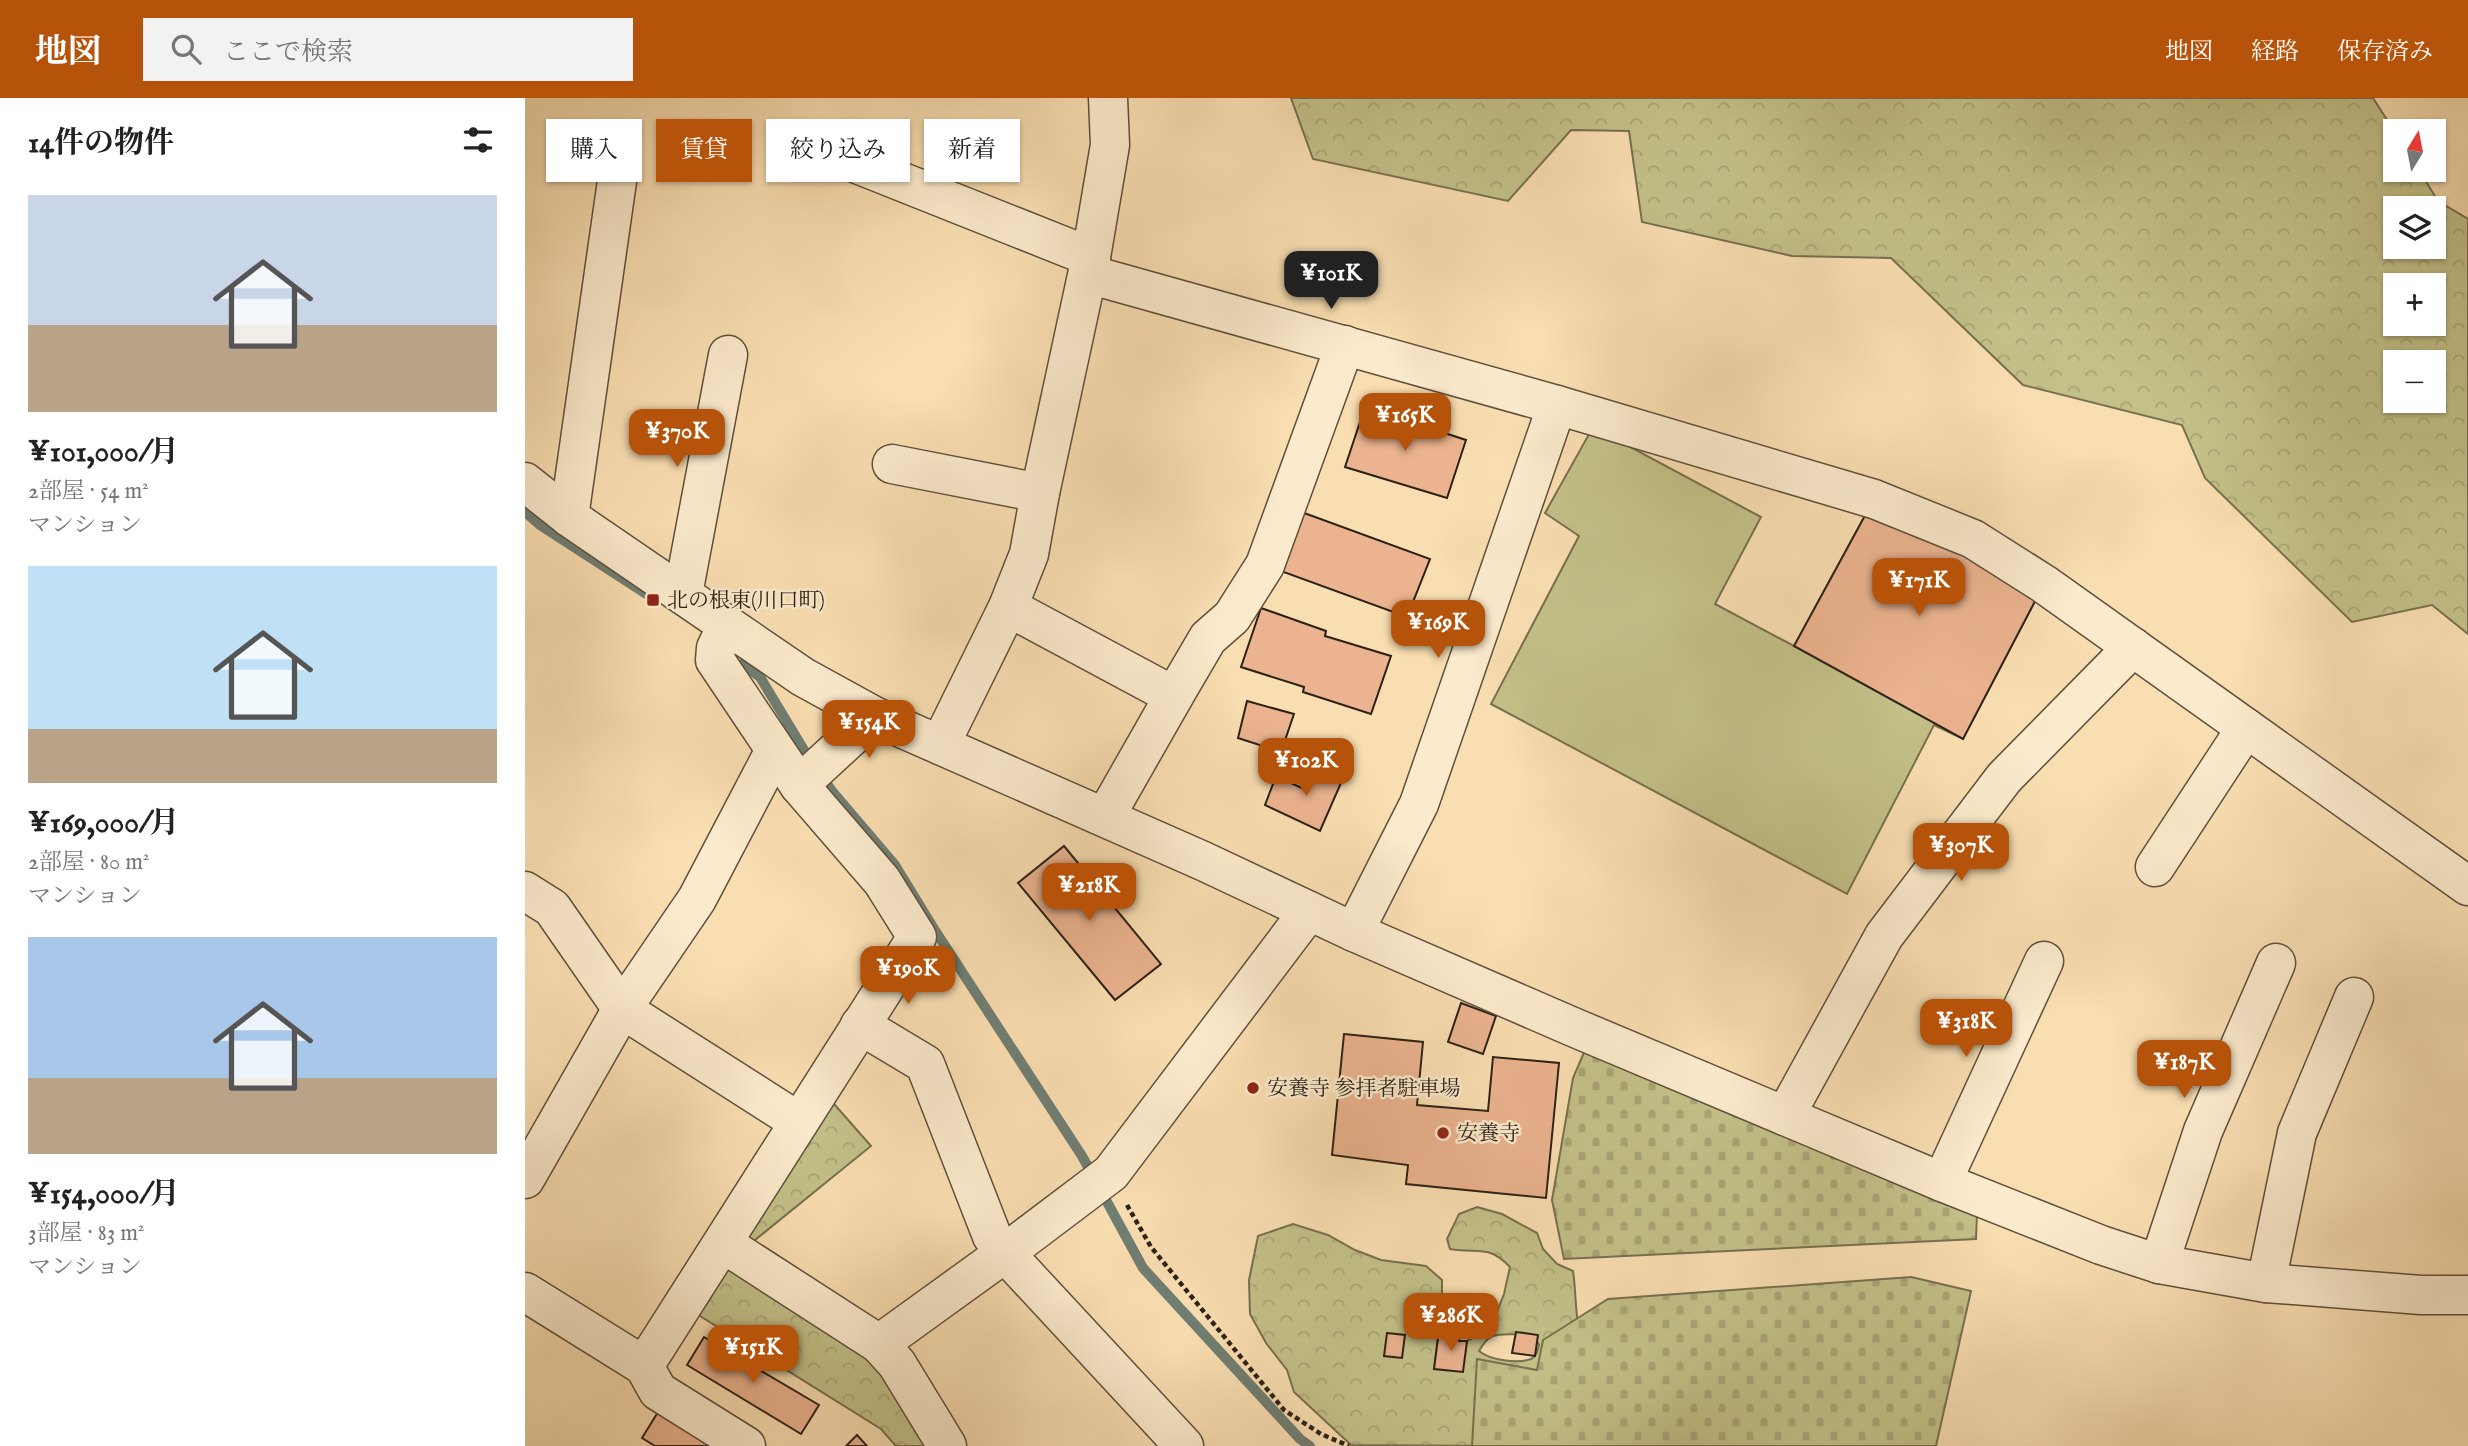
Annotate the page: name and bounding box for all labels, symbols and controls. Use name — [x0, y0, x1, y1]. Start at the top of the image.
search box — [143, 18, 633, 81]
icon: search — [167, 30, 205, 68]
text: 地図 — [35, 32, 101, 74]
text: ここで検索 — [223, 36, 353, 69]
text: 地図 — [2165, 37, 2213, 68]
text: 経路 — [2251, 37, 2299, 68]
text: 保存済み — [2337, 37, 2433, 68]
chip: 購入 — [546, 119, 642, 182]
chip: 賃貸 — [656, 119, 752, 182]
chip: 絞り込み — [766, 119, 910, 182]
chip: 新着 — [924, 119, 1020, 182]
north arrow — [2383, 119, 2447, 182]
map controls — [2383, 119, 2446, 413]
icon: filters — [459, 121, 497, 159]
text: 14件の物件 — [28, 125, 174, 163]
button: layers — [2383, 196, 2446, 259]
icon: home — [200, 241, 326, 367]
pin: ¥101K — [1282, 252, 1380, 311]
text: ¥101K — [1300, 259, 1362, 288]
button: + — [2383, 273, 2446, 336]
button: − — [2383, 350, 2446, 413]
pin: ¥165K — [1356, 394, 1454, 453]
text: ¥165K — [1375, 401, 1435, 430]
pin: ¥370K — [628, 410, 726, 469]
text: ¥370K — [645, 417, 709, 446]
text: ¥101,000/月 — [28, 434, 179, 472]
text: 2部屋 · 54 m² — [28, 477, 149, 506]
text: マンション — [28, 511, 142, 540]
pin: ¥171K — [1870, 559, 1968, 618]
text: ¥171K — [1888, 566, 1950, 595]
place label: 北の根東(川口町) — [667, 588, 825, 615]
marker: 北の根東(川口町) — [645, 592, 661, 608]
pin: ¥169K — [1389, 601, 1487, 660]
text: ¥169K — [1407, 608, 1469, 637]
icon: home — [200, 612, 326, 738]
pin: ¥154K — [820, 700, 918, 760]
text: ¥154K — [838, 708, 900, 737]
pin: ¥102K — [1257, 738, 1355, 798]
text: ¥102K — [1274, 746, 1338, 775]
text: ¥169,000/月 — [28, 805, 179, 843]
pin: ¥307K — [1912, 824, 2010, 883]
text: ¥307K — [1929, 831, 1993, 860]
text: 2部屋 · 80 m² — [28, 848, 149, 877]
pin: ¥218K — [1040, 864, 1138, 923]
text: ¥218K — [1058, 871, 1120, 900]
text: マンション — [28, 882, 142, 911]
pin: ¥190K — [859, 946, 957, 1006]
text: ¥190K — [876, 954, 940, 983]
icon: home — [200, 983, 326, 1109]
pin: ¥318K — [1917, 1000, 2015, 1059]
text: ¥318K — [1936, 1007, 1996, 1036]
pin: ¥187K — [2135, 1040, 2233, 1100]
text: ¥187K — [2153, 1048, 2215, 1077]
place label: 安養寺 参拝者駐車場 — [1267, 1076, 1461, 1103]
marker: 安養寺 参拝者駐車場 — [1245, 1080, 1261, 1096]
place label: 安養寺 — [1457, 1121, 1520, 1148]
marker: 安養寺 — [1435, 1125, 1451, 1141]
text: ¥154,000/月 — [28, 1176, 180, 1214]
text: 3部屋 · 83 m² — [28, 1219, 145, 1248]
text: マンション — [28, 1253, 142, 1282]
pin: ¥286K — [1402, 1294, 1500, 1353]
text: ¥286K — [1420, 1301, 1482, 1330]
pin: ¥151K — [704, 1326, 802, 1385]
text: ¥151K — [724, 1333, 782, 1362]

